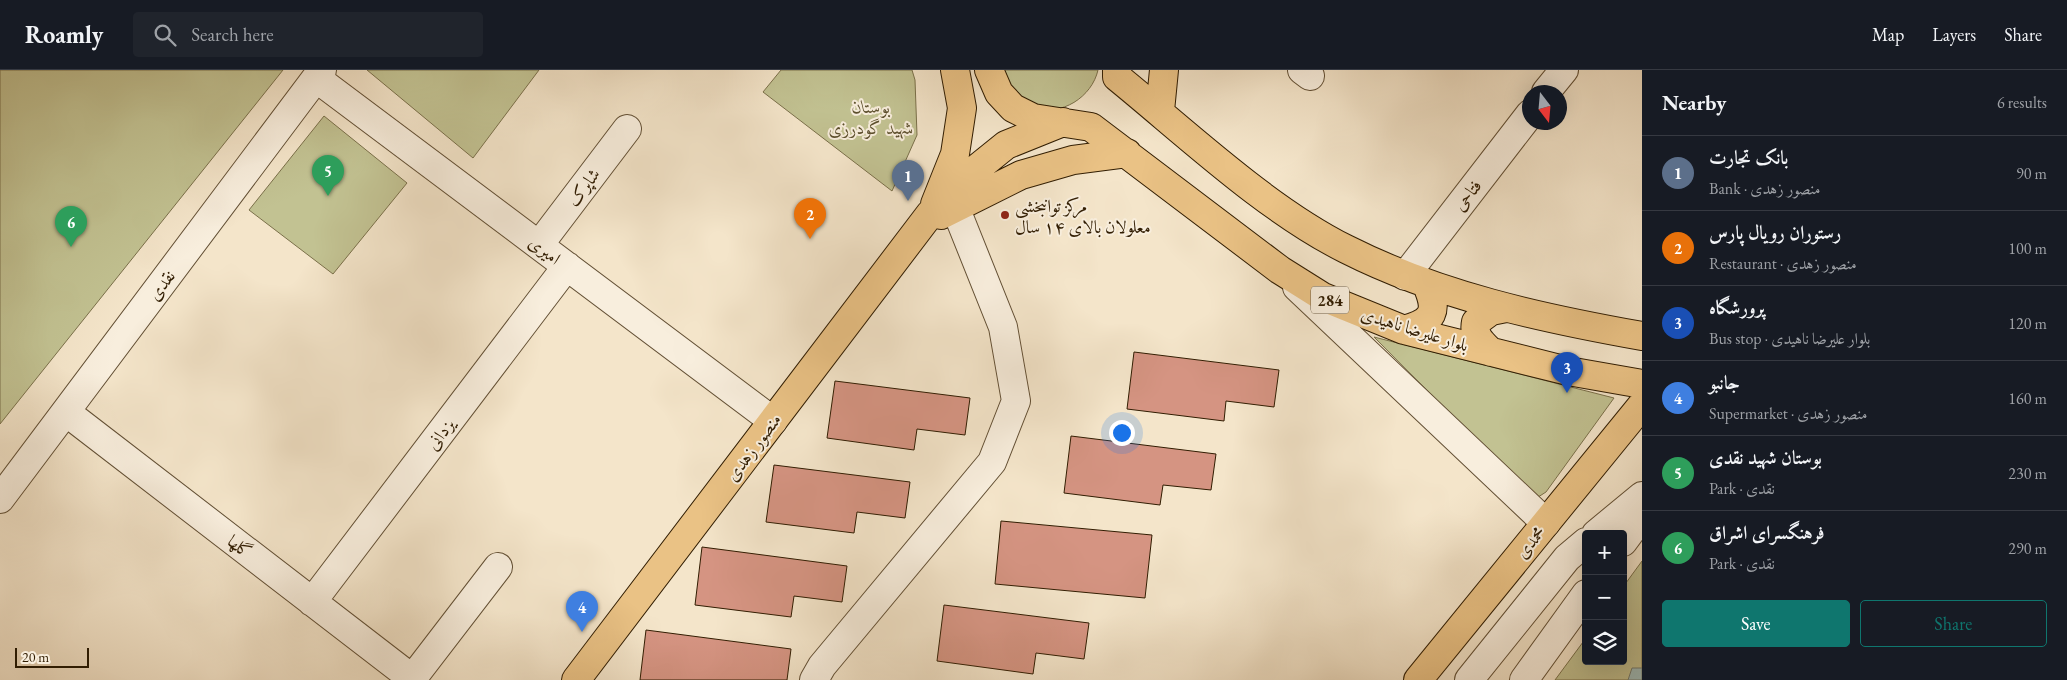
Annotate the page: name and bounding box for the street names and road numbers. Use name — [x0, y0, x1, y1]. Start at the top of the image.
street label: شاپرک — [561, 163, 605, 211]
street label: فتاحی — [1448, 175, 1486, 215]
street label: امیری — [524, 230, 566, 270]
street label: نقدی — [142, 265, 180, 305]
road number: 284 — [1311, 286, 1349, 314]
street label: بلوار علیرضا ناهیدی — [1358, 302, 1472, 356]
street label: منصور زهدی — [720, 409, 786, 485]
street label: یزدانی — [421, 412, 460, 454]
street label: محمدی — [1510, 521, 1550, 563]
street label: گلها — [223, 529, 257, 563]

